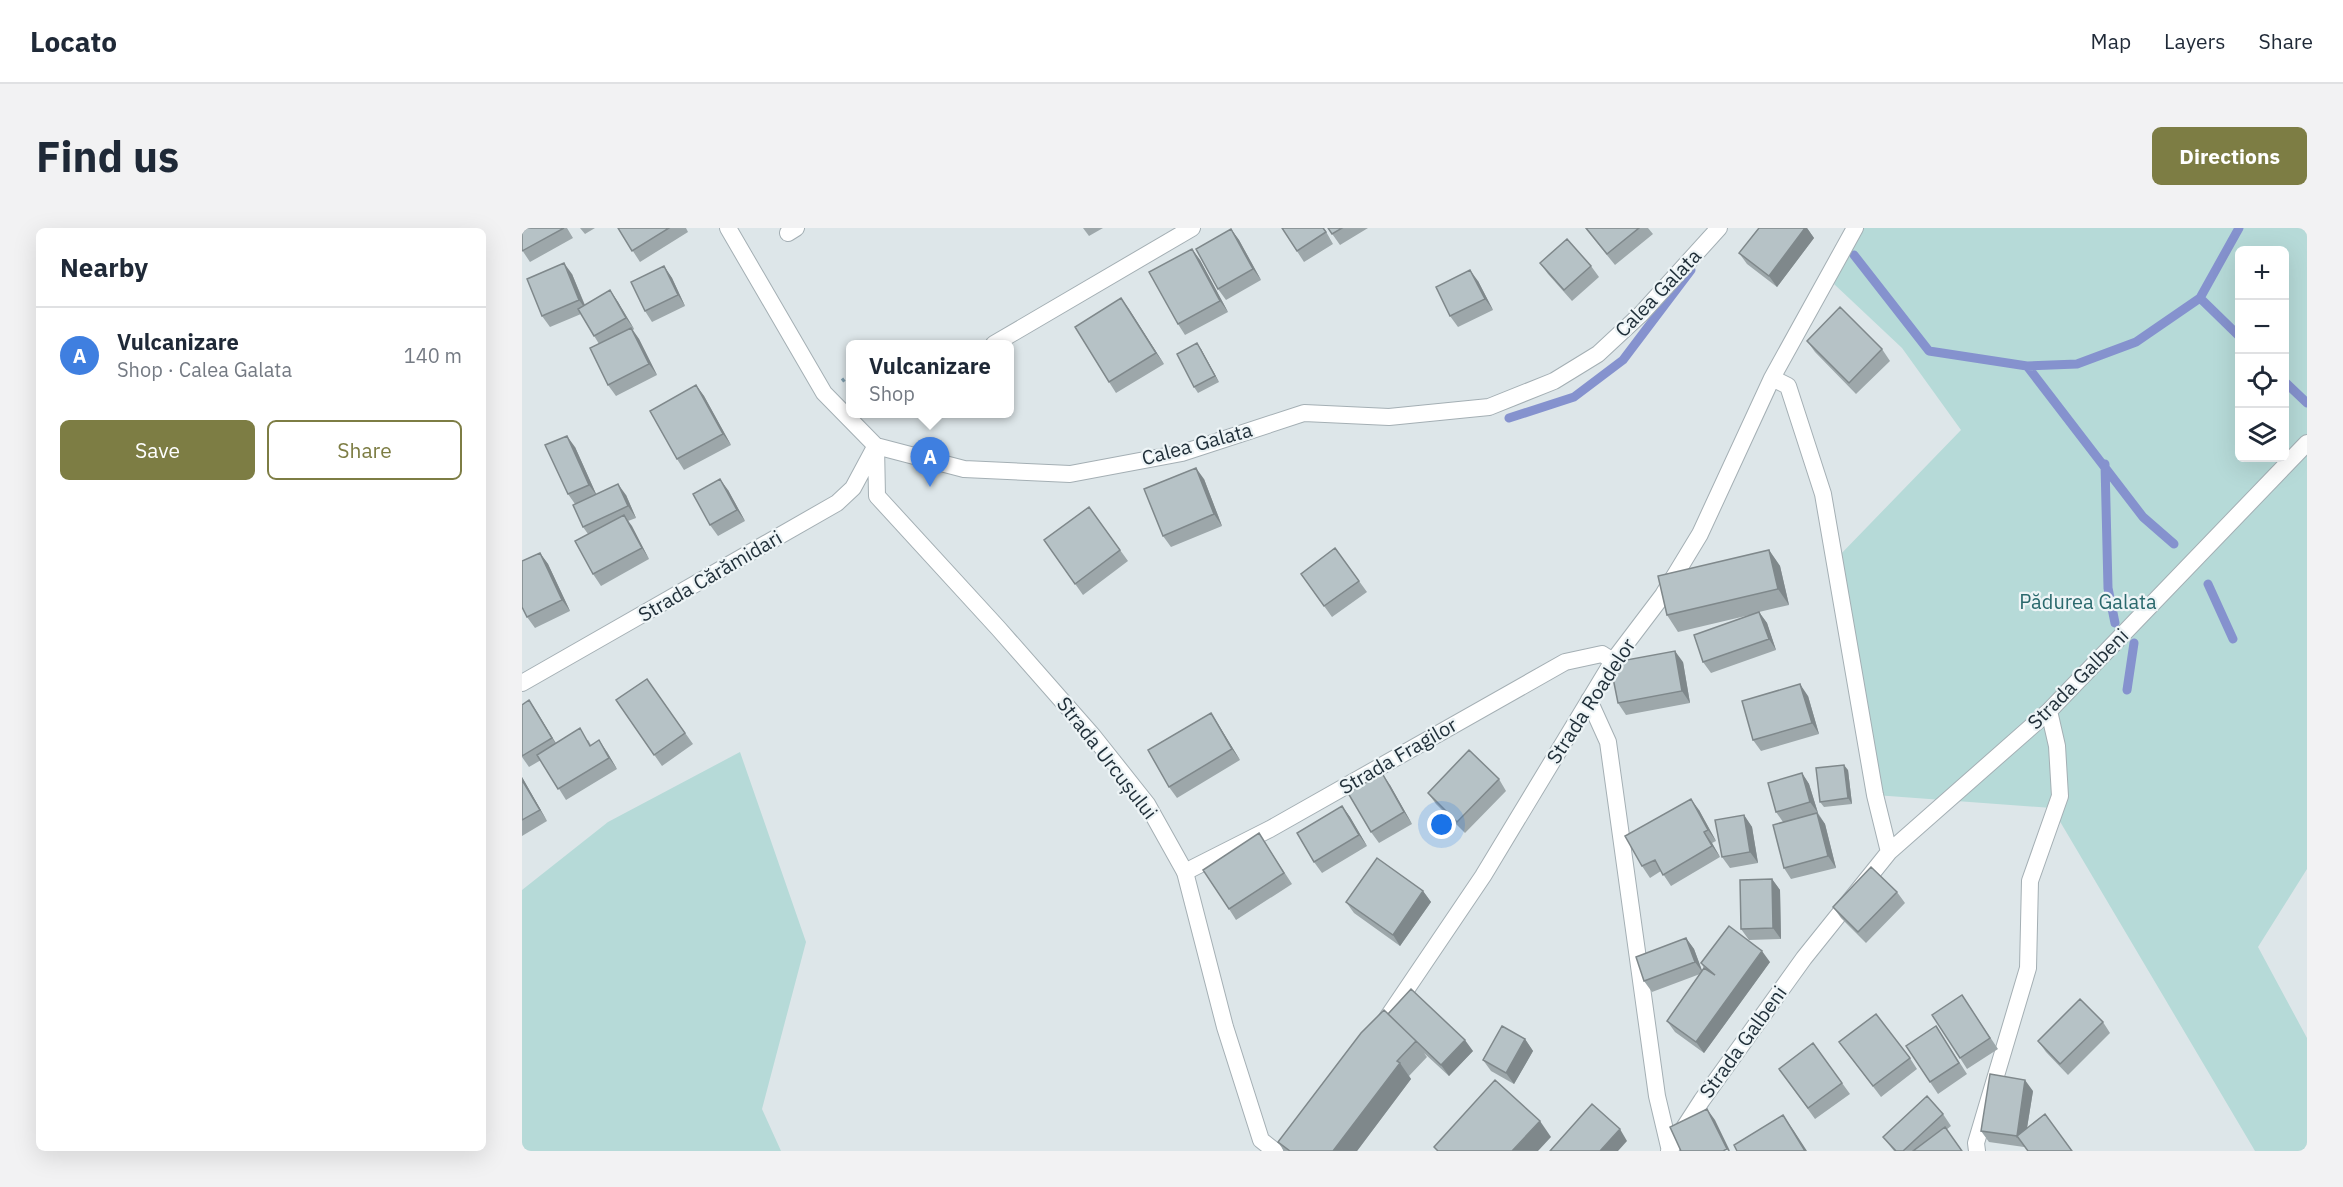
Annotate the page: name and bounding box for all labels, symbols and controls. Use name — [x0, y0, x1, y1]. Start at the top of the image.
text: Locato — [30, 23, 117, 60]
text: Map — [2091, 27, 2131, 55]
text: Layers — [2164, 27, 2226, 55]
text: Share — [2259, 27, 2313, 55]
button: Directions — [2152, 127, 2307, 185]
text: Find us — [36, 129, 179, 184]
street label: Calea Galata — [1609, 242, 1707, 343]
map controls — [2235, 246, 2289, 462]
button: + — [2235, 246, 2289, 300]
text: Nearby — [60, 250, 148, 284]
button: − — [2235, 300, 2289, 354]
text: Vulcanizare — [117, 327, 239, 356]
popup — [846, 340, 1014, 418]
text: A — [73, 342, 86, 369]
text: 140 m — [404, 342, 462, 369]
text: Vulcanizare — [869, 351, 991, 380]
button: locate — [2235, 354, 2289, 408]
text: Shop · Calea Galata — [117, 356, 292, 383]
text: Shop — [869, 380, 915, 407]
button: layers — [2235, 408, 2289, 462]
street label: Calea Galata — [1139, 416, 1255, 471]
button: Save — [60, 420, 255, 480]
button: Share — [267, 420, 462, 480]
pin: A — [910, 438, 950, 487]
street label: Strada Cărămidari — [633, 523, 787, 628]
park label: Pădurea Galata — [2019, 588, 2157, 615]
street label: Strada Galbeni — [2021, 622, 2134, 735]
street label: Strada Roadelor — [1540, 633, 1641, 769]
street label: Strada Urcușului — [1051, 691, 1164, 825]
street label: Strada Fragilor — [1334, 711, 1462, 800]
your location — [1427, 810, 1456, 839]
street label: Strada Galbeni — [1693, 980, 1792, 1103]

